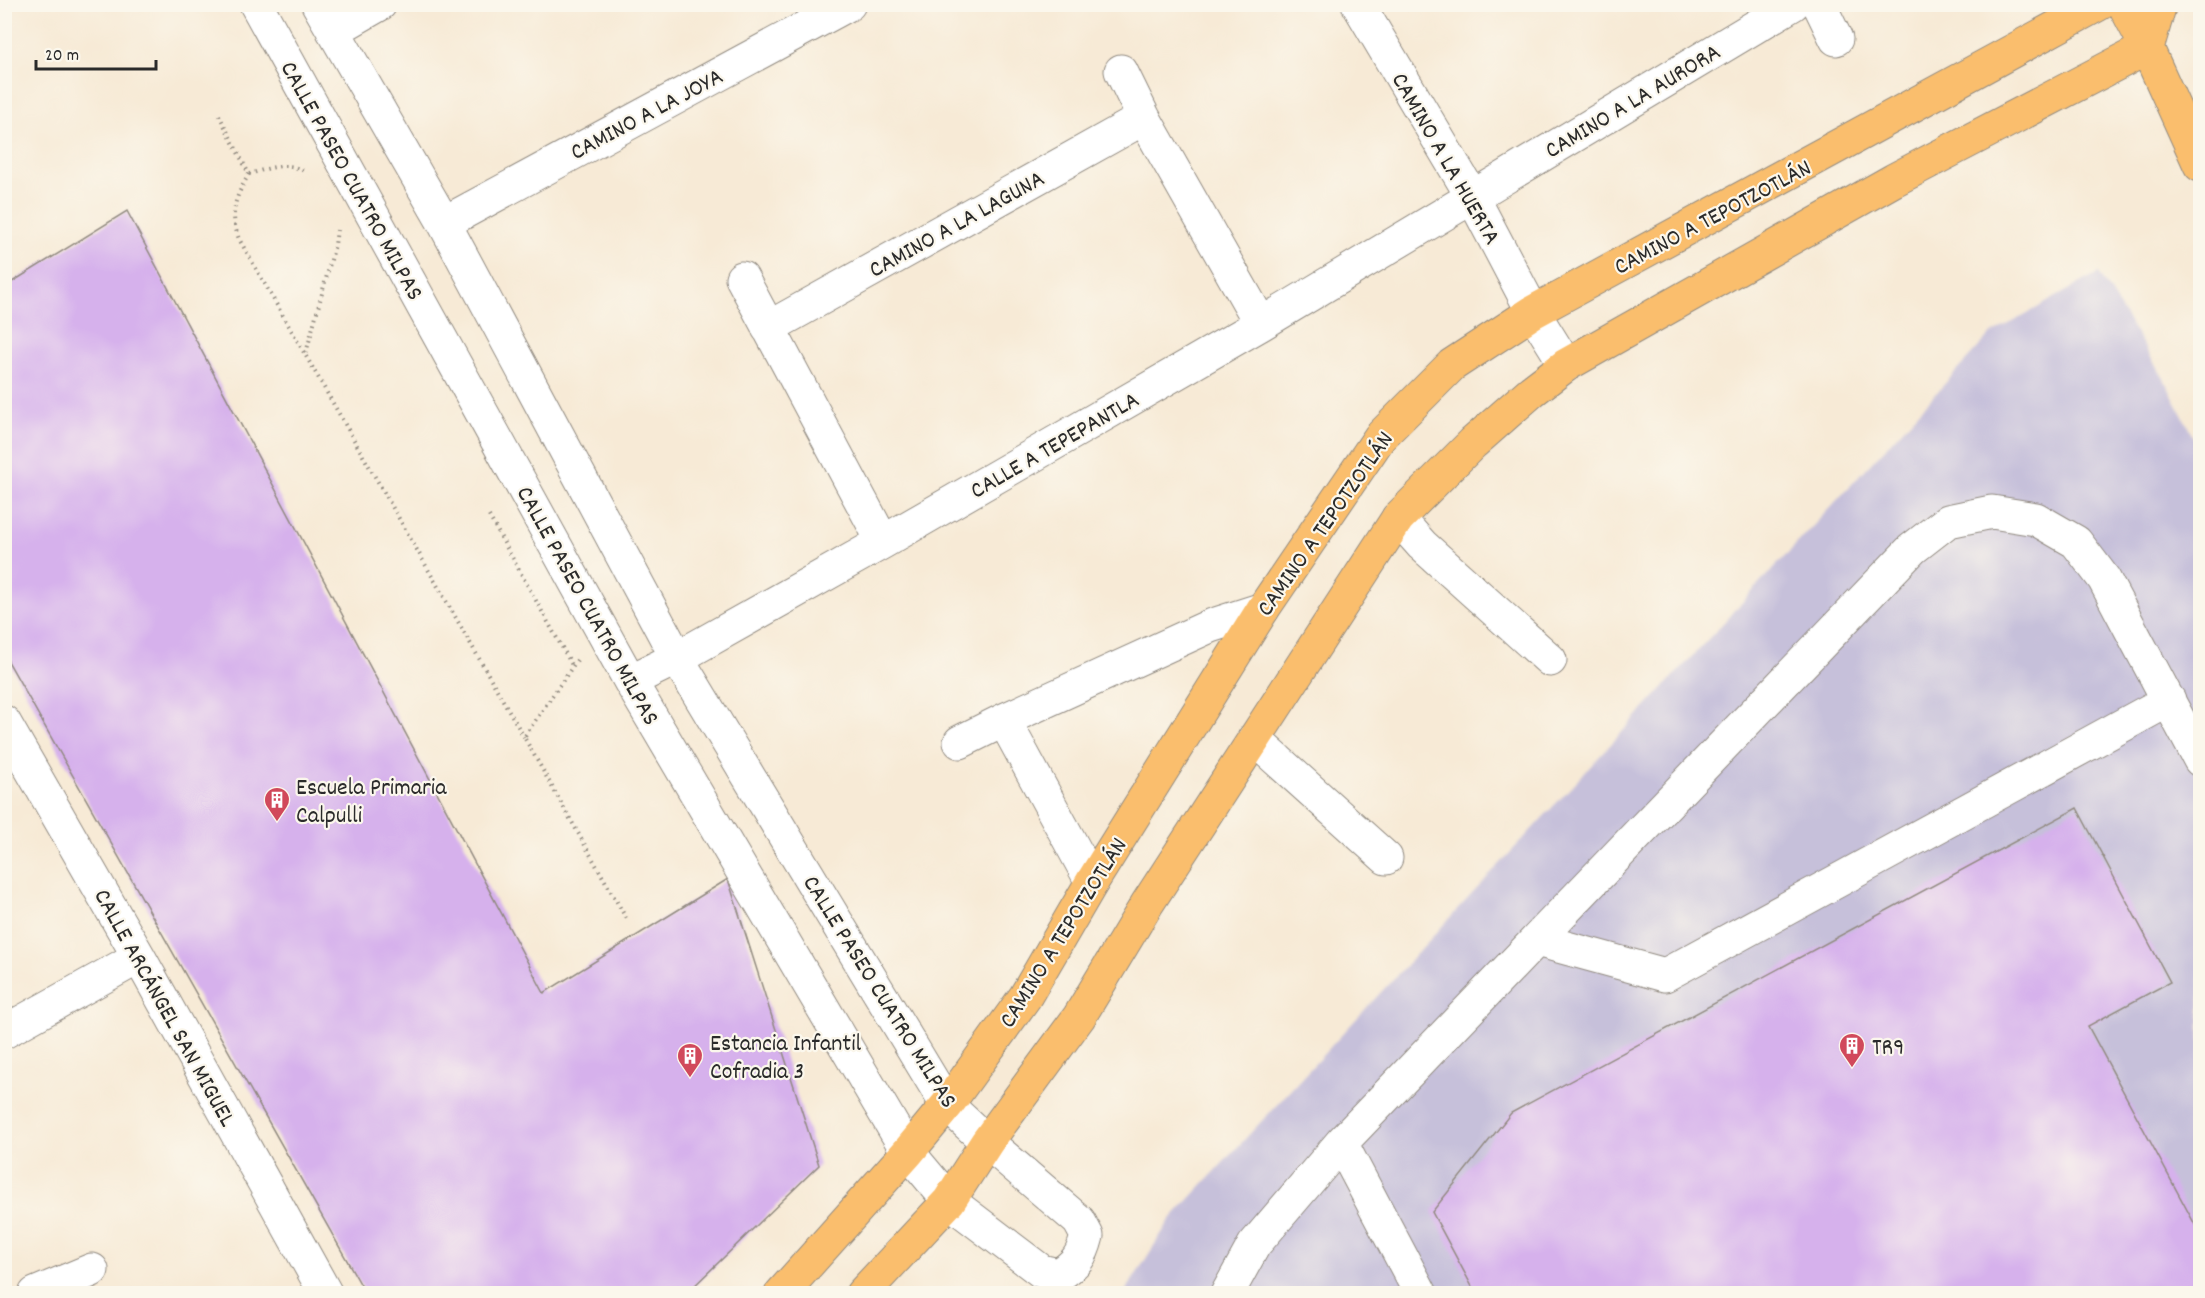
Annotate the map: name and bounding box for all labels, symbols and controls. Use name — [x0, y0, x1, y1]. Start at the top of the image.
scale bar — [36, 33, 156, 71]
street label: CAMINO A LA AURORA — [1539, 37, 1728, 169]
text: 20 m — [45, 44, 79, 69]
street label: CALLE PASEO CUATRO MILPAS — [270, 56, 430, 307]
street label: CAMINO A LA JOYA — [565, 61, 730, 170]
street label: CAMINO A LA HUERTA — [1381, 67, 1508, 252]
street label: CAMINO A TEPOTZOTLÁN — [1609, 152, 1818, 285]
street label: CAMINO A LA LAGUNA — [863, 163, 1051, 288]
street label: CALLE A TEPEPANTLA — [965, 384, 1146, 509]
street label: CAMINO A TEPOTZOTLÁN — [1250, 425, 1403, 624]
street label: CALLE PASEO CUATRO MILPAS — [506, 481, 666, 732]
place label: Escuela Primaria Calpulli — [296, 772, 447, 834]
building icon: Escuela Primaria Calpulli — [262, 785, 292, 823]
street label: CAMINO A TEPOTZOTLÁN — [992, 832, 1137, 1035]
street label: CALLE PASEO CUATRO MILPAS — [793, 870, 964, 1116]
street label: CALLE ARCÁNGEL SAN MIGUEL — [84, 883, 243, 1134]
place label: Estancia Infantil Cofradia 3 — [710, 1028, 862, 1090]
building icon: TR9 — [1837, 1031, 1867, 1069]
place label: TR9 — [1872, 1032, 1904, 1066]
building icon: Estancia Infantil Cofradia 3 — [675, 1041, 705, 1079]

